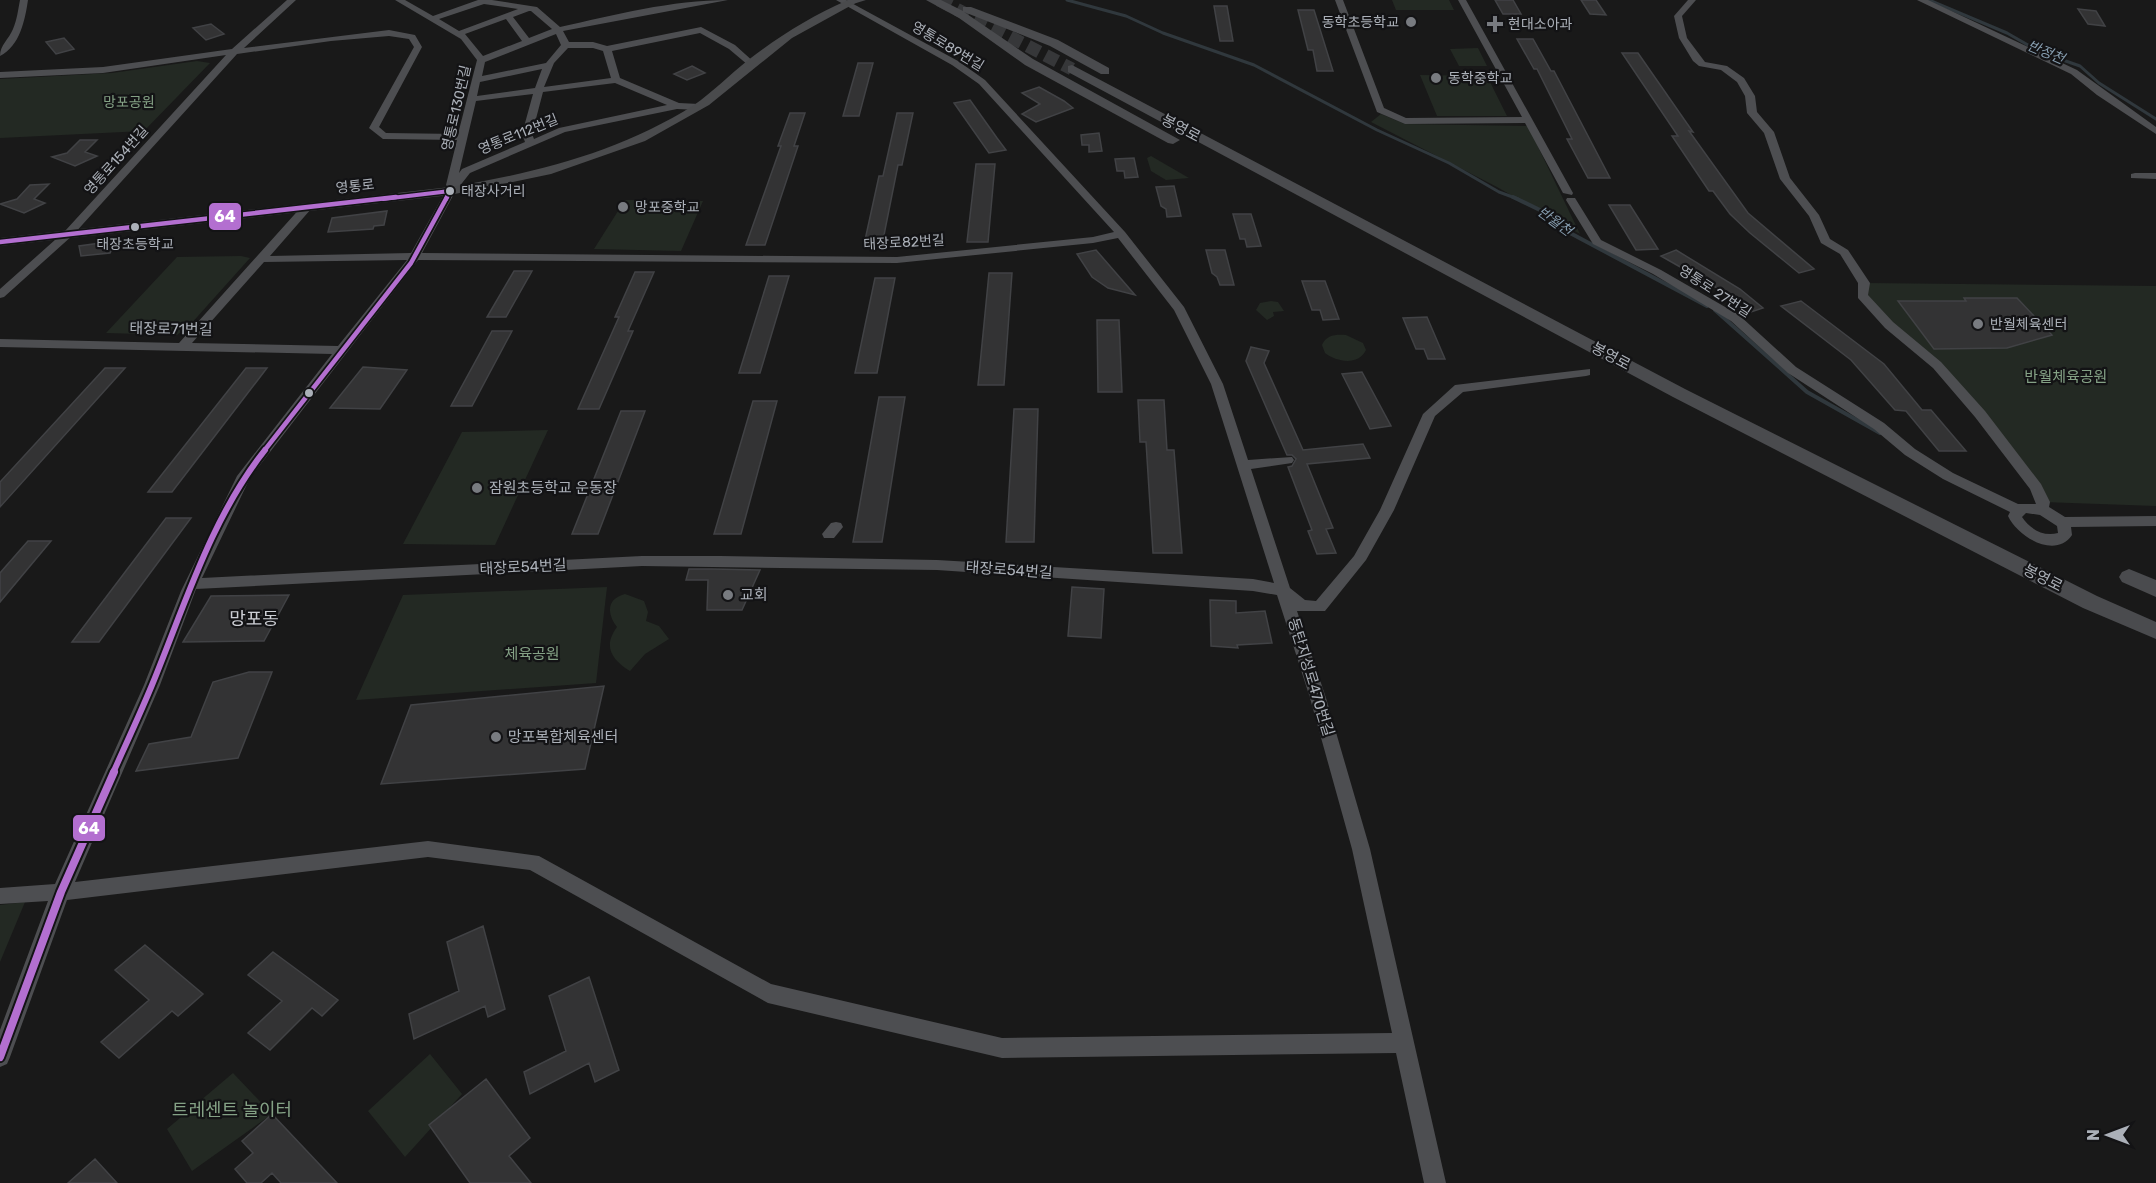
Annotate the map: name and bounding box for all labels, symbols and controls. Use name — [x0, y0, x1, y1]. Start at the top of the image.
place label: 동학초등학교 — [1322, 14, 1399, 31]
marker: 동학초등학교 — [1404, 15, 1418, 29]
marker: 현대소아과 — [1486, 15, 1504, 33]
place label: 현대소아과 — [1508, 16, 1573, 33]
street label: 영통로89번길 — [908, 18, 987, 75]
water label: 반정천 — [2025, 37, 2068, 68]
street label: 영통로130번길 — [438, 63, 475, 153]
place label: 동학중학교 — [1448, 70, 1513, 87]
marker: 동학중학교 — [1429, 71, 1443, 85]
park label: 망포공원 — [103, 94, 155, 111]
street label: 봉영로 — [1158, 110, 1204, 146]
street label: 영통로112번길 — [476, 111, 561, 158]
street label: 영통로154번길 — [81, 122, 152, 198]
street label: 영통로 — [335, 176, 375, 197]
place label: 태장사거리 — [461, 183, 525, 200]
marker: 태장사거리 — [444, 185, 456, 197]
place label: 망포중학교 — [635, 199, 700, 216]
marker: 망포중학교 — [616, 200, 630, 214]
line badge: 64 — [208, 202, 242, 231]
water label: 반월천 — [1534, 203, 1576, 240]
text: 64 — [214, 207, 236, 226]
marker: 태장초등학교 — [129, 221, 141, 233]
street label: 태장로82번길 — [863, 232, 945, 253]
place label: 태장초등학교 — [96, 236, 174, 253]
street label: 영통로 27번길 — [1675, 262, 1754, 321]
place label: 반월체육센터 — [1990, 316, 2067, 333]
marker: 반월체육센터 — [1971, 317, 1985, 331]
street label: 태장로71번길 — [129, 319, 213, 339]
street label: 봉영로 — [1588, 338, 1634, 374]
park label: 반월체육공원 — [2025, 368, 2107, 386]
unlabelled marker — [303, 387, 315, 399]
place label: 잠원초등학교 운동장 — [489, 479, 617, 497]
marker: 잠원초등학교 운동장 — [470, 481, 484, 495]
street label: 태장로54번길 — [479, 556, 567, 578]
street label: 태장로54번길 — [965, 558, 1053, 582]
street label: 봉영로 — [2020, 561, 2066, 595]
place label: 교회 — [740, 586, 768, 604]
marker: 교회 — [721, 588, 735, 602]
district label: 망포동 — [229, 608, 279, 630]
street label: 동탄지성로470번길 — [1284, 616, 1338, 738]
park label: 체육공원 — [504, 645, 560, 663]
place label: 망포복합체육센터 — [508, 728, 618, 746]
marker: 망포복합체육센터 — [489, 730, 503, 744]
line badge: 64 — [72, 814, 106, 842]
text: 64 — [78, 819, 100, 838]
park label: 트레센트 놀이터 — [172, 1099, 292, 1121]
north arrow — [2078, 1105, 2138, 1165]
text: N — [2084, 1129, 2103, 1141]

